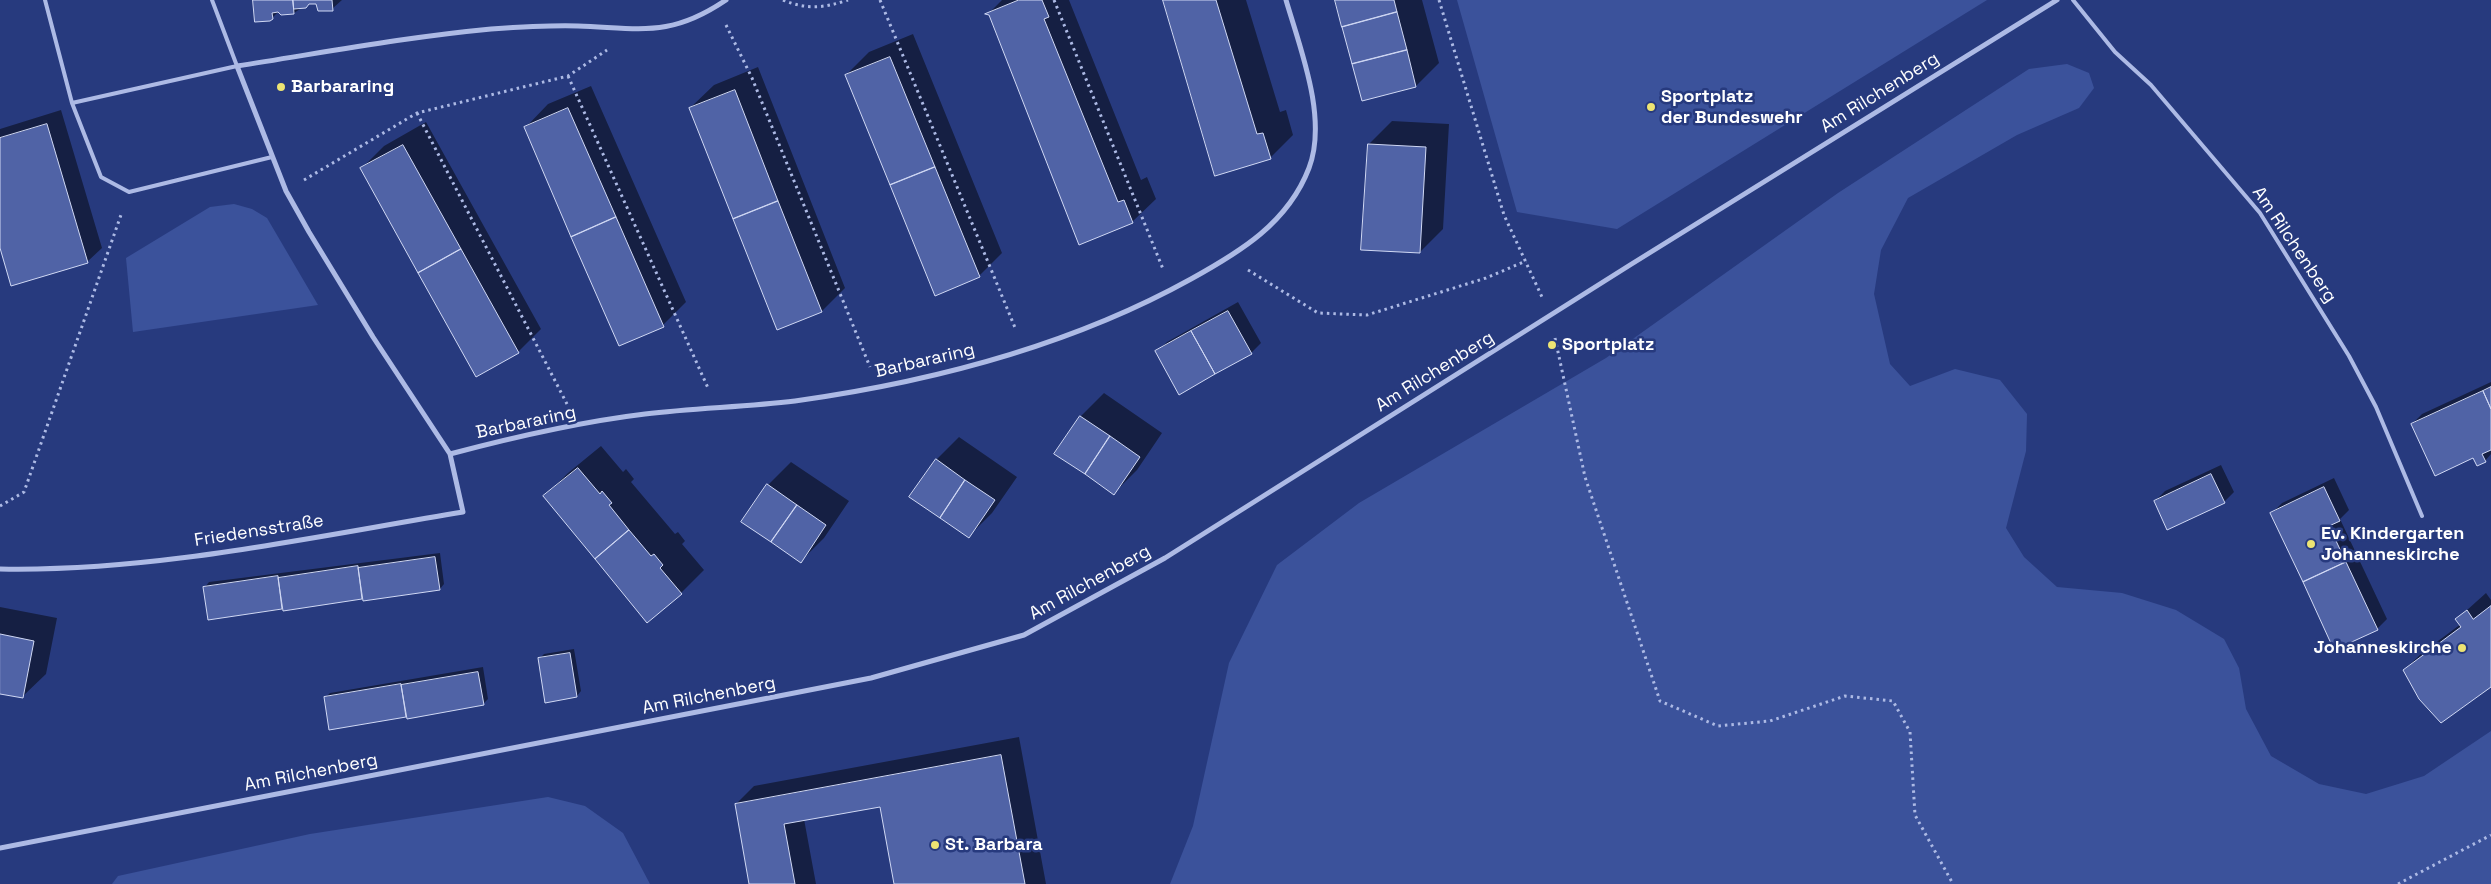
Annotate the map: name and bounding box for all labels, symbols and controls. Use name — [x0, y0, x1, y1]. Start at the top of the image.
street label: Am Rilchenberg — [1817, 48, 1943, 138]
place label: Barbararing — [291, 76, 394, 98]
marker: Barbararing — [275, 81, 287, 93]
place label: Sportplatz der Bundeswehr — [1661, 86, 1803, 128]
marker: Sportplatz der Bundeswehr — [1645, 101, 1657, 113]
street label: Am Rilchenberg — [2247, 183, 2341, 307]
street label: Am Rilchenberg — [1372, 327, 1498, 417]
place label: Sportplatz — [1562, 334, 1654, 356]
street label: Barbararing — [873, 339, 977, 383]
marker: Sportplatz — [1546, 339, 1558, 351]
street label: Barbararing — [474, 402, 578, 444]
street label: Friedensstraße — [193, 510, 325, 552]
place label: Ev. Kindergarten Johanneskirche — [2321, 523, 2464, 566]
marker: Ev. Kindergarten Johanneskirche — [2305, 538, 2317, 550]
street label: Am Rilchenberg — [1026, 541, 1154, 625]
place label: Johanneskirche — [2313, 637, 2452, 659]
marker: Johanneskirche — [2456, 642, 2468, 654]
street label: Am Rilchenberg — [640, 672, 778, 720]
street label: Am Rilchenberg — [242, 749, 380, 797]
place label: St. Barbara — [945, 834, 1043, 856]
marker: St. Barbara — [929, 839, 941, 851]

